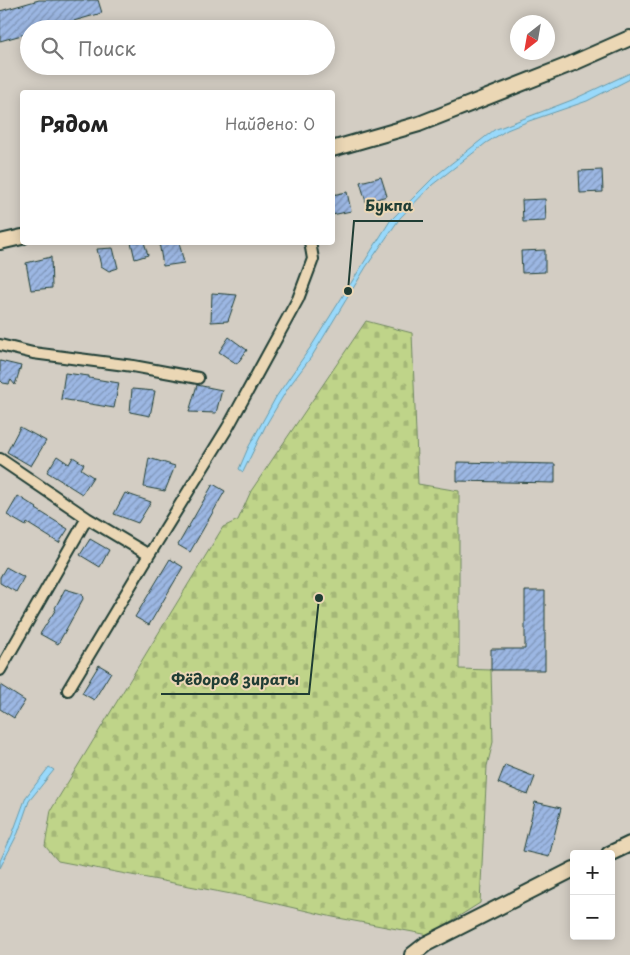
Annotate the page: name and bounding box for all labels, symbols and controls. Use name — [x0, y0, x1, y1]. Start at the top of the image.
north arrow — [510, 15, 555, 60]
search box — [20, 20, 335, 75]
icon: search — [38, 34, 66, 62]
text: Поиск — [78, 34, 136, 62]
text: Рядом — [40, 107, 108, 139]
text: Найдено: 0 — [225, 111, 315, 135]
callout: Букпа — [354, 191, 423, 221]
text: Букпа — [365, 193, 414, 216]
callout: Фёдоров зираты — [161, 664, 309, 694]
text: Фёдоров зираты — [171, 667, 299, 690]
map controls — [570, 850, 615, 940]
button: + — [570, 850, 615, 895]
button: − — [570, 895, 615, 940]

